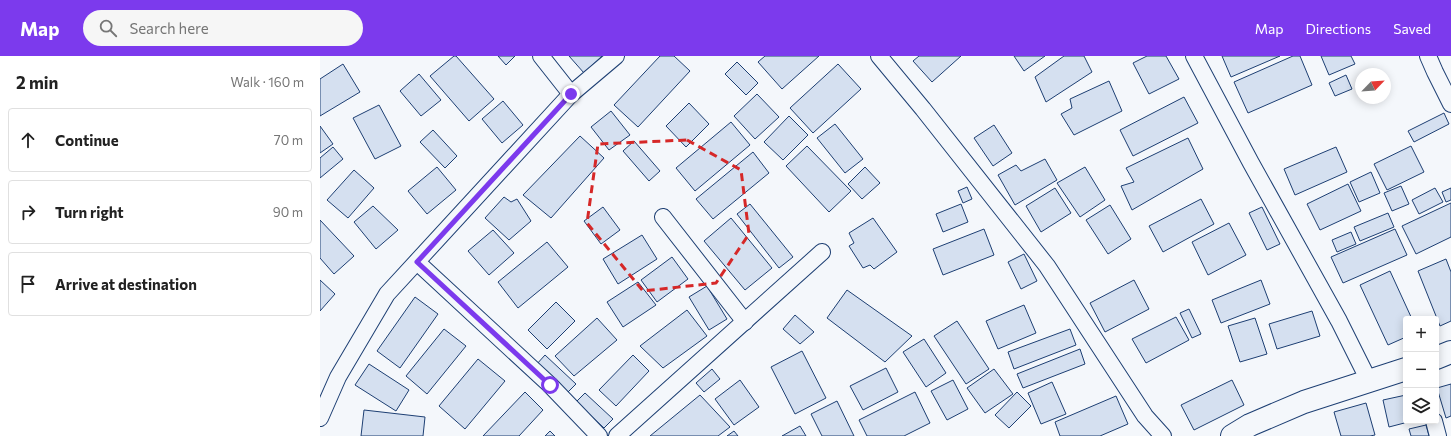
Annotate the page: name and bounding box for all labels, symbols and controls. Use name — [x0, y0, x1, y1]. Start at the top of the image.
search box — [83, 10, 363, 46]
text: Map — [20, 17, 59, 40]
icon: search — [97, 17, 119, 39]
text: Search here — [129, 19, 209, 37]
text: Map — [1255, 20, 1284, 37]
text: Directions — [1306, 20, 1371, 37]
text: Saved — [1393, 20, 1431, 37]
north arrow — [1355, 68, 1391, 104]
text: 2 min — [16, 72, 58, 93]
text: Walk · 160 m — [230, 74, 304, 90]
route end — [562, 85, 580, 103]
icon: ahead — [17, 129, 39, 151]
text: Continue — [55, 131, 119, 149]
text: 70 m — [274, 132, 303, 148]
icon: right — [17, 201, 39, 223]
text: Turn right — [55, 203, 124, 221]
text: 90 m — [273, 204, 303, 220]
icon: arrive — [17, 273, 39, 295]
text: Arrive at destination — [55, 275, 197, 293]
map controls — [1403, 316, 1439, 424]
button: + — [1403, 316, 1439, 352]
button: − — [1403, 352, 1439, 388]
route start — [541, 376, 559, 394]
button: layers — [1403, 388, 1439, 424]

